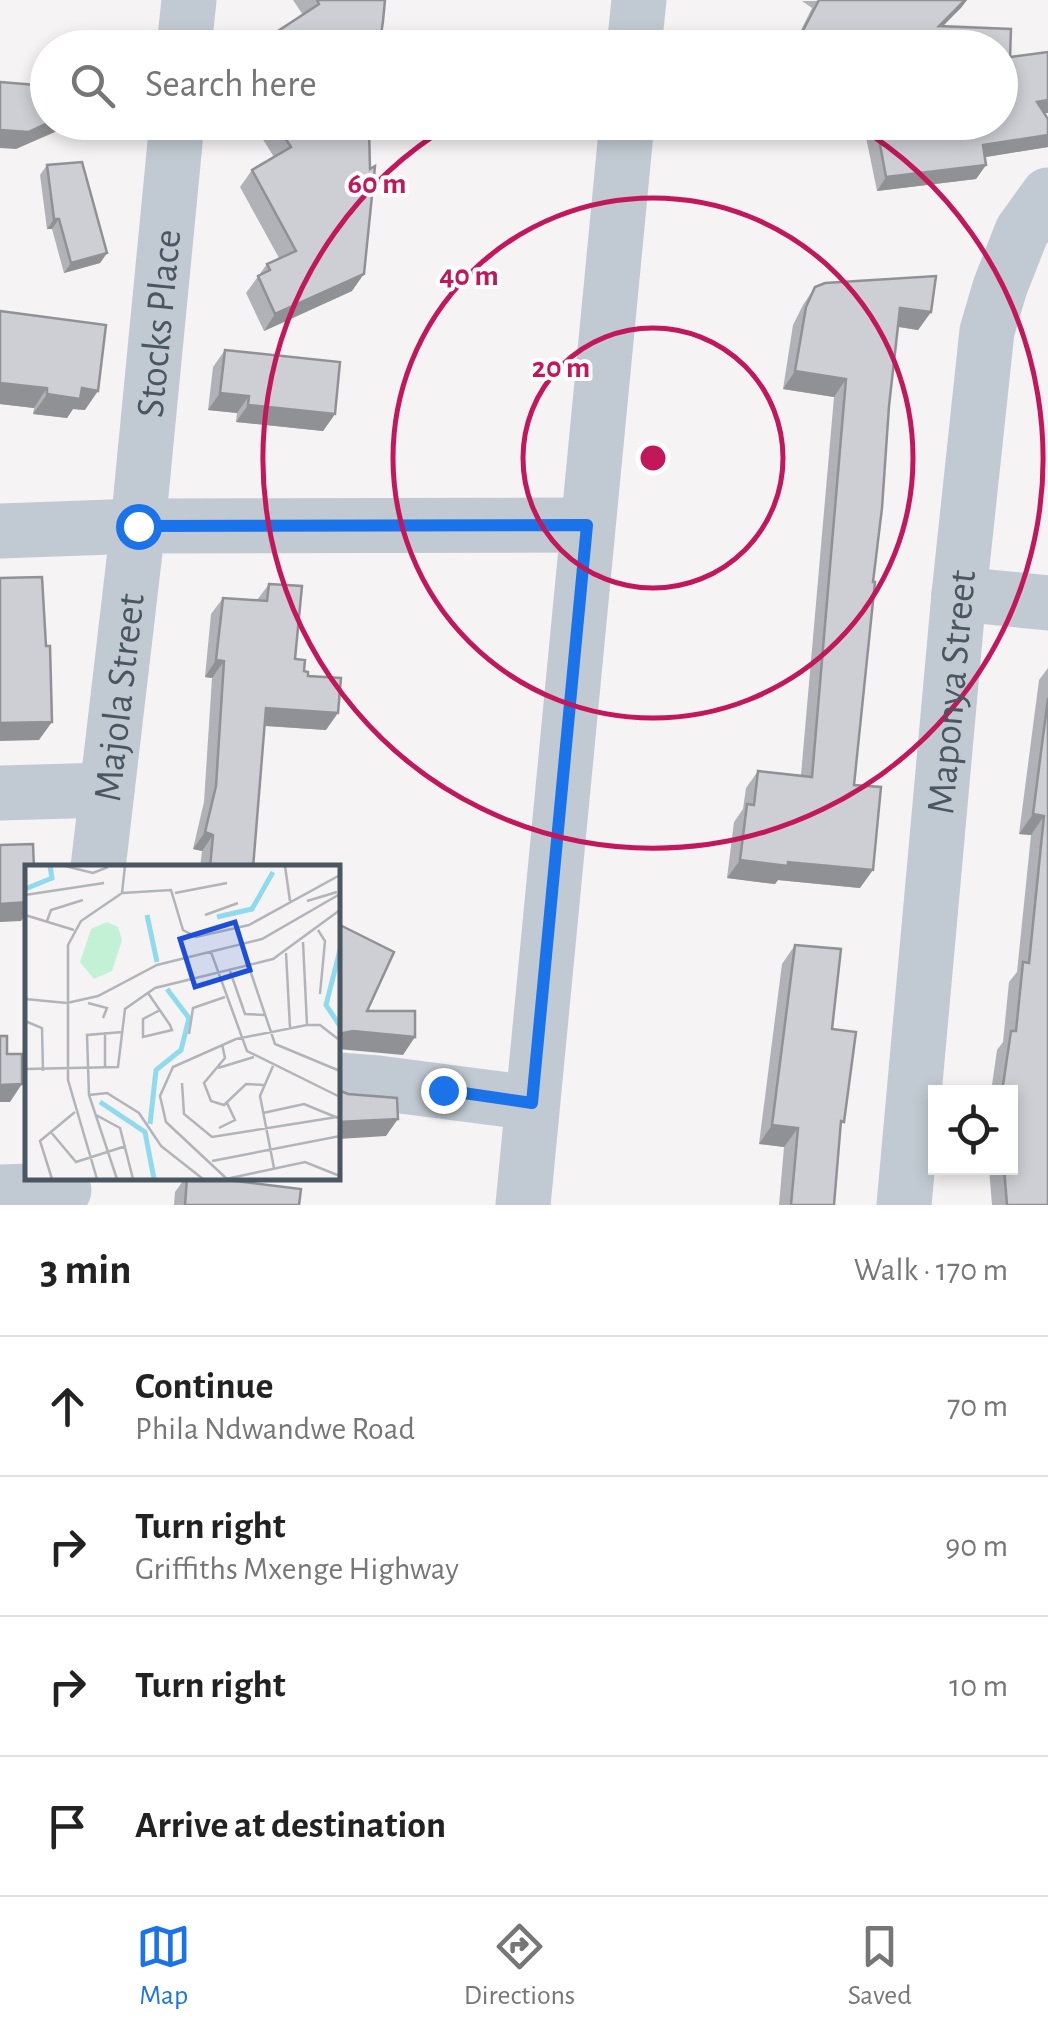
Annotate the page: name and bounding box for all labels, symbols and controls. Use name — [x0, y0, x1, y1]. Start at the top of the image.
search box — [30, 30, 1018, 140]
icon: search — [65, 58, 120, 113]
text: Search here — [145, 66, 317, 104]
text: 60 m — [348, 169, 406, 199]
street label: Stocks Place — [131, 228, 189, 419]
text: 40 m — [439, 261, 499, 291]
text: 20 m — [532, 353, 590, 383]
centre of rings — [635, 440, 671, 476]
route start — [116, 504, 162, 550]
street label: Maponya Street — [921, 568, 983, 816]
street label: Majola Street — [88, 591, 152, 804]
inset map — [25, 865, 340, 1180]
route end — [421, 1068, 467, 1114]
map controls — [928, 1085, 1018, 1175]
button: locate — [928, 1085, 1018, 1175]
text: 3 min — [40, 1249, 132, 1291]
text: Walk · 170 m — [854, 1254, 1008, 1286]
text: Continue — [135, 1368, 273, 1406]
icon: ahead — [40, 1379, 95, 1434]
text: 70 m — [947, 1390, 1008, 1422]
text: Phila Ndwandwe Road — [135, 1413, 415, 1445]
text: Turn right — [135, 1508, 285, 1546]
icon: right — [40, 1519, 95, 1574]
text: 90 m — [945, 1530, 1008, 1562]
text: Griffiths Mxenge Highway — [135, 1553, 459, 1585]
icon: right — [40, 1659, 95, 1714]
text: Turn right — [135, 1667, 285, 1705]
text: 10 m — [949, 1670, 1008, 1702]
icon: arrive — [40, 1799, 95, 1854]
text: Arrive at destination — [135, 1807, 446, 1845]
tab: Map — [136, 1919, 191, 2013]
tab: Directions — [464, 1919, 575, 2013]
tab: Saved — [848, 1919, 912, 2013]

